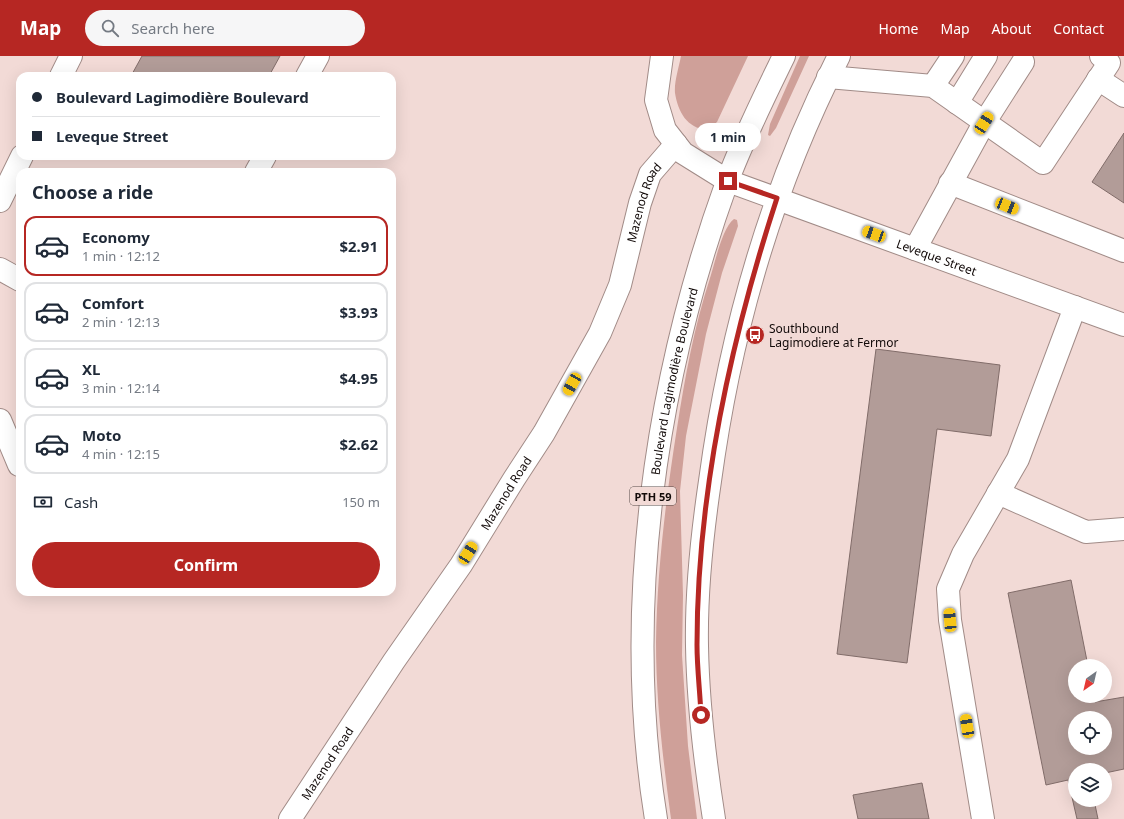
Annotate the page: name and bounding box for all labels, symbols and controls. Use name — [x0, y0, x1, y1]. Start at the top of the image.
search box — [85, 10, 365, 46]
text: Map — [20, 15, 61, 41]
icon: search — [99, 17, 121, 39]
text: Search here — [131, 18, 215, 38]
text: Home — [879, 19, 918, 38]
text: Map — [940, 19, 970, 38]
text: About — [992, 19, 1031, 38]
text: Contact — [1053, 19, 1104, 38]
text: Boulevard Lagimodière Boulevard — [56, 87, 309, 107]
car — [972, 110, 996, 136]
callout: 1 min — [695, 123, 761, 151]
text: Leveque Street — [56, 126, 168, 146]
text: 1 min — [710, 128, 746, 146]
street label: Mazenod Road — [622, 158, 665, 244]
route end — [719, 172, 737, 190]
text: Choose a ride — [32, 180, 153, 204]
car — [994, 196, 1020, 216]
car — [861, 224, 887, 244]
text: Economy — [82, 227, 150, 247]
icon: car — [34, 228, 70, 264]
street label: Leveque Street — [894, 235, 980, 279]
text: $2.91 — [339, 236, 378, 256]
text: 1 min · 12:12 — [82, 247, 160, 265]
street label: Boulevard Lagimodière Boulevard — [646, 285, 701, 476]
text: Comfort — [82, 293, 144, 313]
icon: car — [34, 294, 70, 330]
text: $3.93 — [339, 302, 378, 322]
text: 2 min · 12:13 — [82, 313, 160, 331]
place label: Southbound Lagimodiere at Fermor — [769, 320, 898, 351]
bus stop icon: Southbound Lagimodiere at Fermor — [744, 324, 766, 346]
text: XL — [82, 359, 100, 379]
icon: car — [34, 360, 70, 396]
text: $4.95 — [339, 368, 378, 388]
car — [561, 371, 583, 397]
text: 3 min · 12:14 — [82, 379, 160, 397]
text: Moto — [82, 425, 121, 445]
icon: car — [34, 426, 70, 462]
text: $2.62 — [339, 434, 378, 454]
text: 4 min · 12:15 — [82, 445, 160, 463]
street label: Mazenod Road — [476, 453, 535, 533]
road number: PTH 59 — [630, 487, 676, 505]
icon: cash — [32, 491, 54, 513]
text: Cash — [64, 492, 98, 512]
text: 150 m — [342, 493, 380, 511]
car — [457, 540, 479, 566]
button: Confirm — [32, 542, 380, 588]
car — [943, 608, 957, 632]
north arrow — [1068, 659, 1112, 703]
map controls — [1068, 659, 1112, 807]
route start — [692, 706, 710, 724]
button: locate — [1068, 711, 1112, 755]
car — [959, 713, 975, 739]
street label: Mazenod Road — [297, 723, 357, 803]
button: layers — [1068, 763, 1112, 807]

